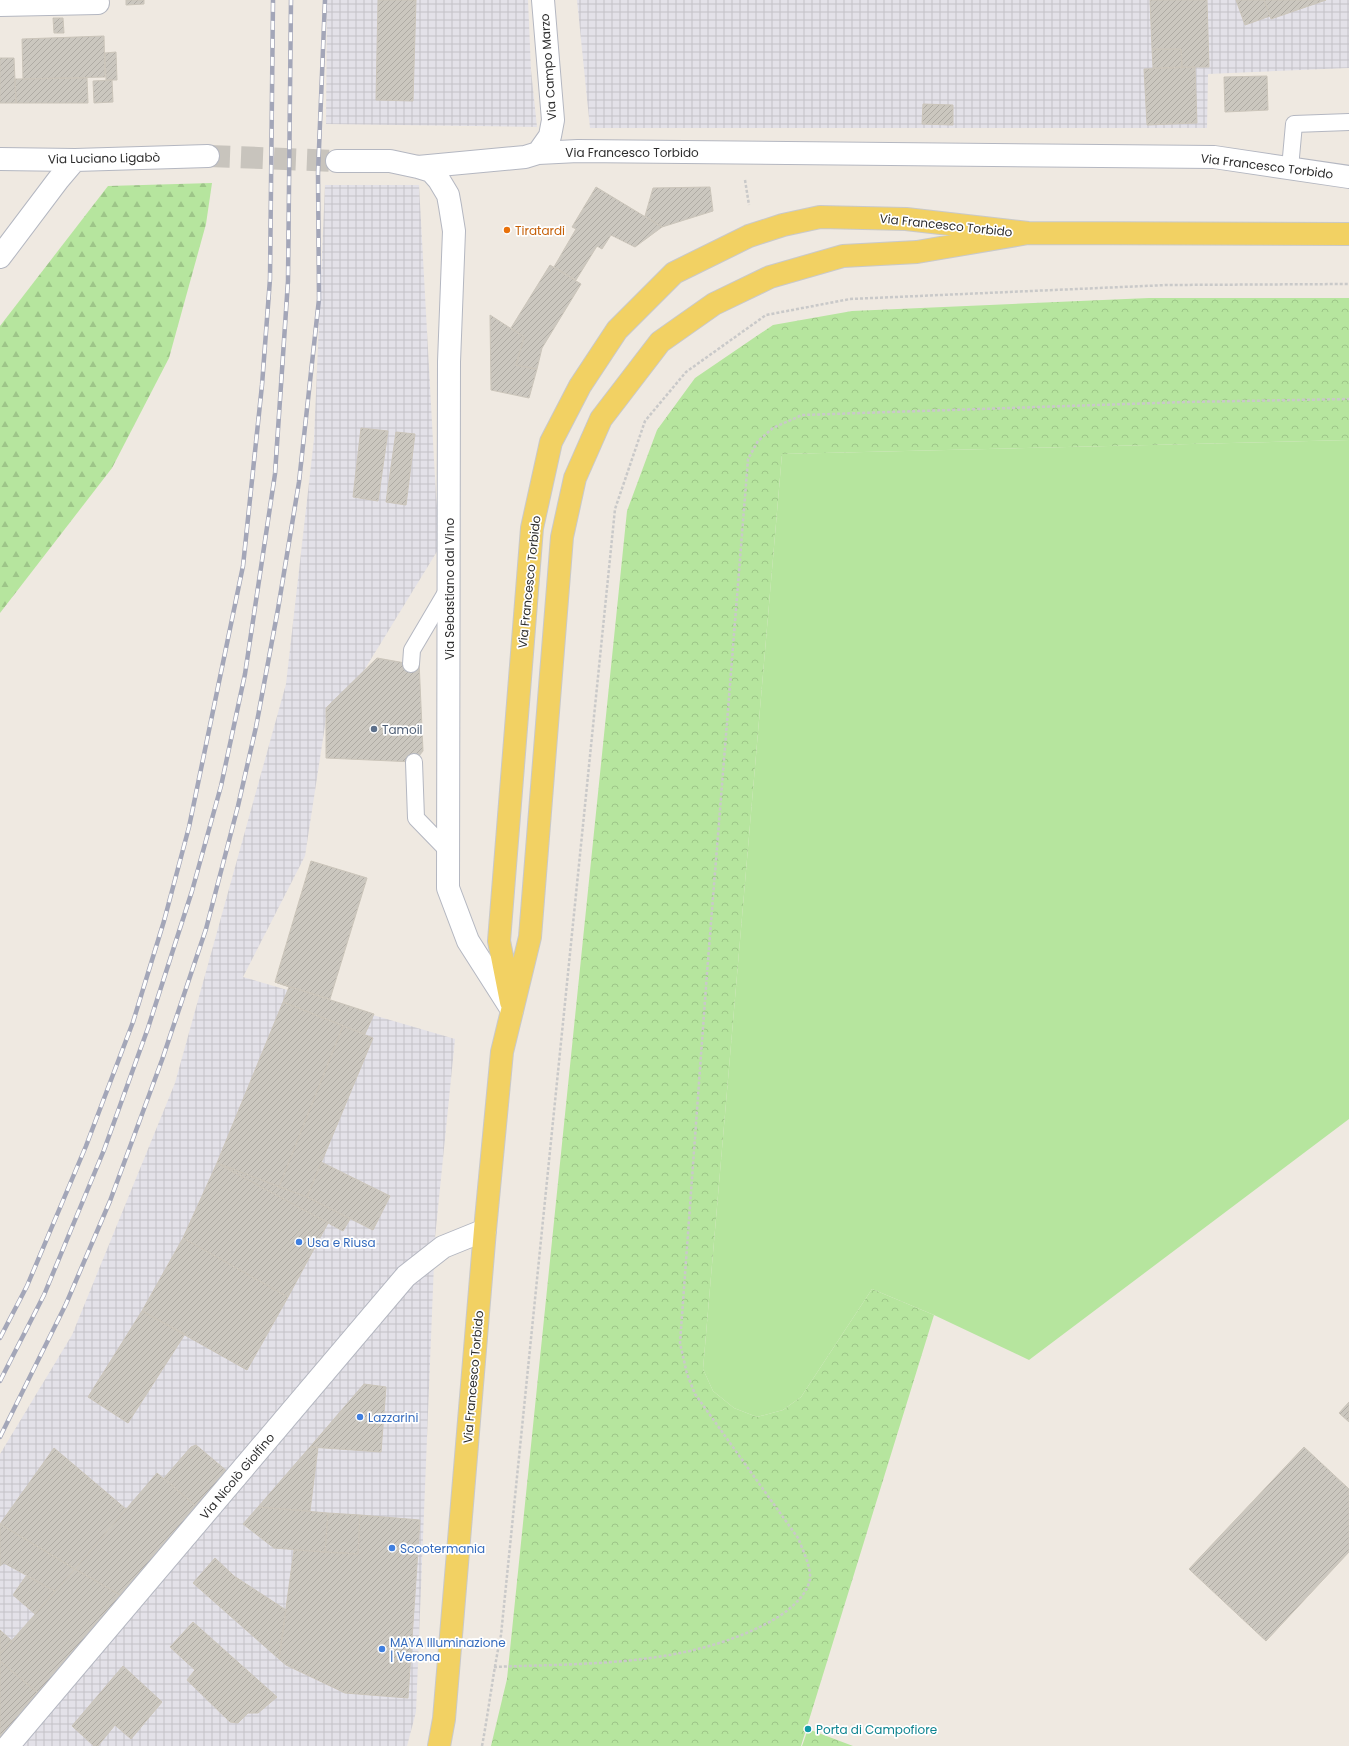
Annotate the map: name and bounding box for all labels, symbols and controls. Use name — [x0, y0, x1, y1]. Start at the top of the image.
street label: Via Campo Marzo — [536, 13, 560, 121]
street label: Via Francesco Torbido — [565, 144, 699, 161]
street label: Via Luciano Ligabò — [48, 149, 161, 167]
street label: Via Francesco Torbido — [1200, 149, 1335, 183]
street label: Via Francesco Torbido — [879, 210, 1014, 240]
place label: Tiratardi — [515, 222, 565, 239]
marker: Tiratardi — [502, 225, 512, 235]
street label: Via Francesco Torbido — [514, 514, 544, 649]
street label: Via Sebastiano dal Vino — [441, 518, 458, 660]
place label: Tamoil — [382, 721, 423, 738]
marker: Tamoil — [369, 724, 379, 734]
place label: Usa e Riusa — [307, 1234, 376, 1251]
marker: Usa e Riusa — [294, 1237, 304, 1247]
street label: Via Francesco Torbido — [459, 1310, 487, 1444]
place label: Lazzarini — [368, 1409, 418, 1426]
marker: Lazzarini — [355, 1412, 365, 1422]
street label: Via Nicolò Giolfino — [196, 1429, 278, 1523]
place label: Scootermania — [400, 1540, 485, 1557]
marker: Scootermania — [387, 1543, 397, 1553]
place label: MAYA Illuminazione | Verona — [390, 1634, 506, 1665]
marker: MAYA Illuminazione | Verona — [377, 1644, 387, 1654]
place label: Porta di Campofiore — [816, 1721, 937, 1738]
marker: Porta di Campofiore — [803, 1724, 813, 1734]

